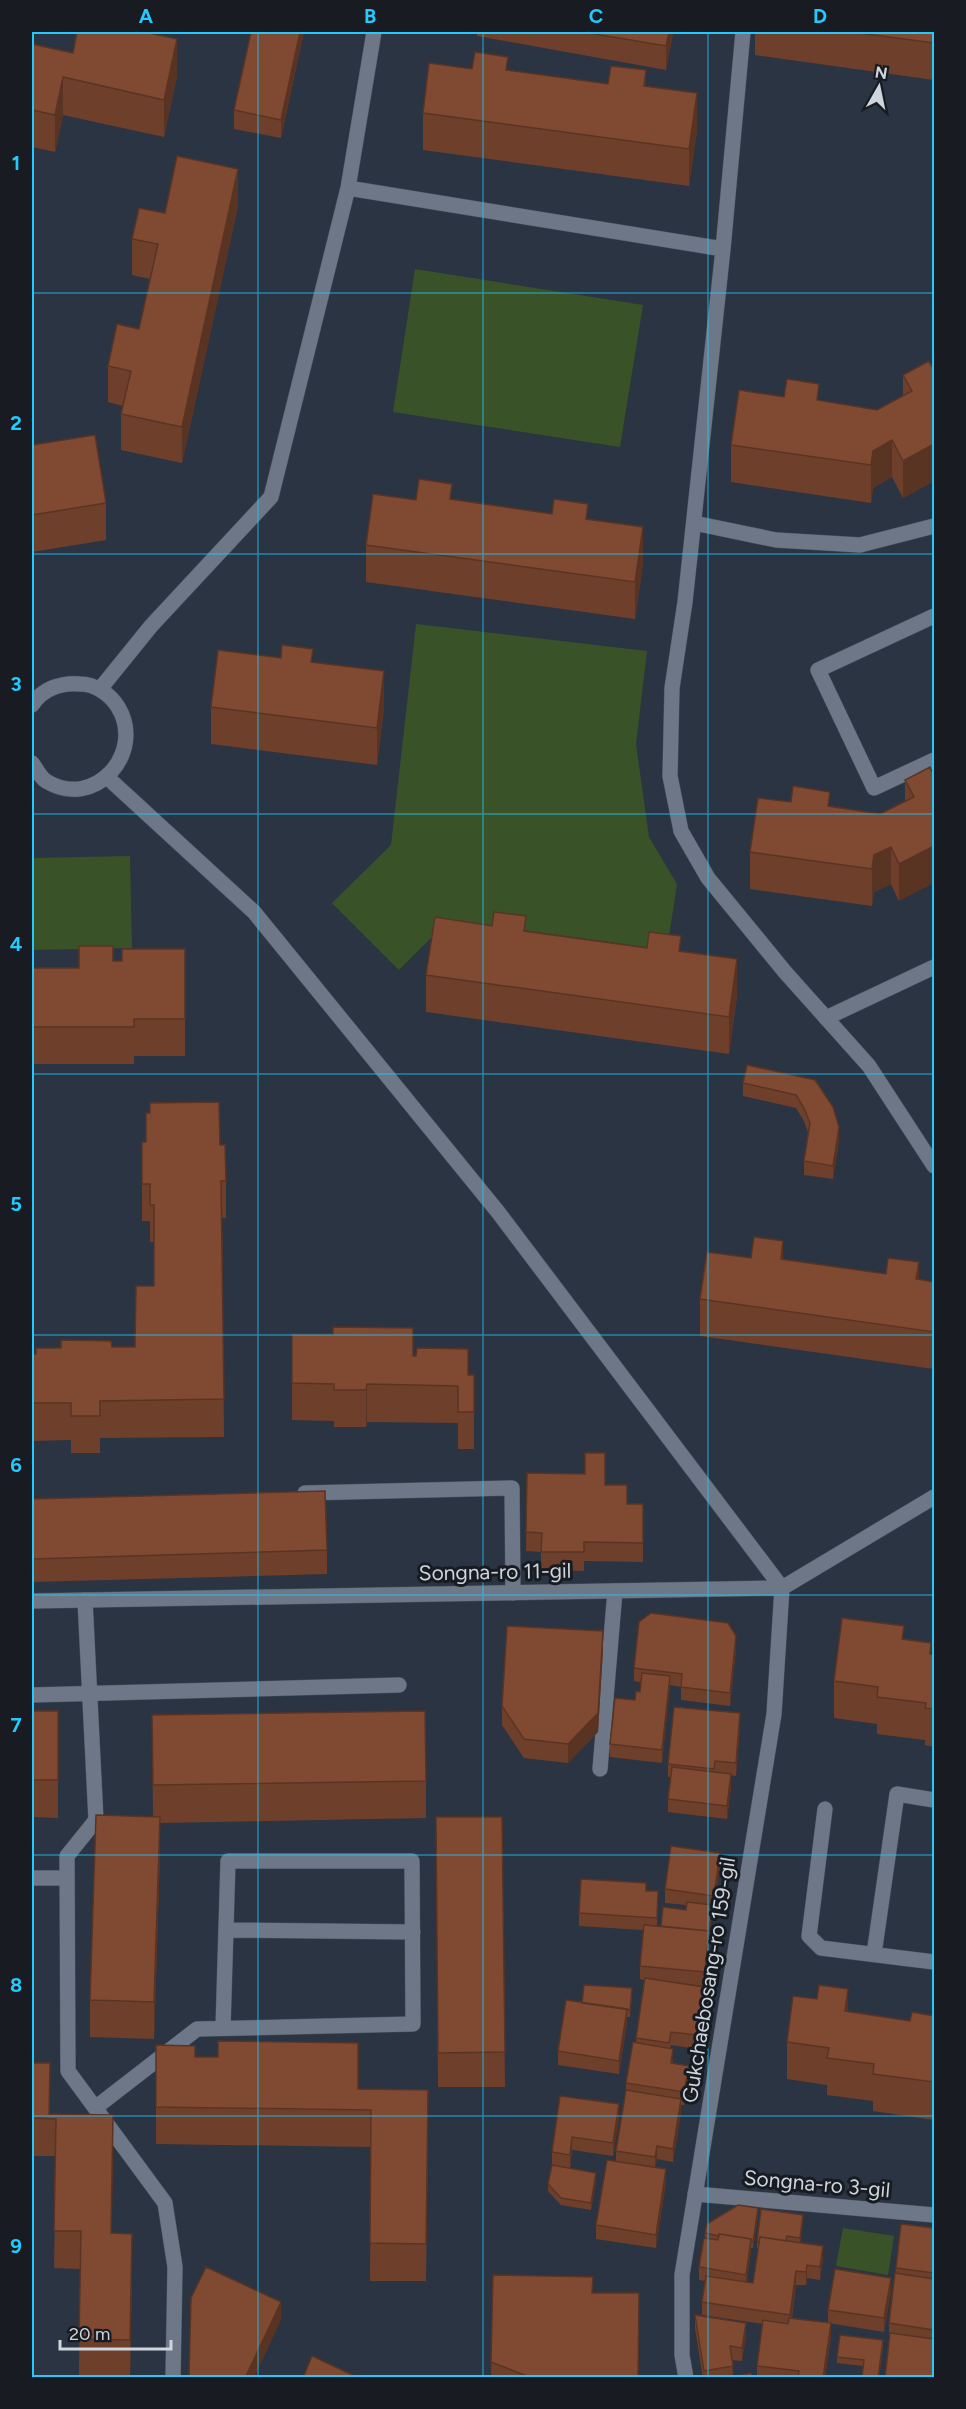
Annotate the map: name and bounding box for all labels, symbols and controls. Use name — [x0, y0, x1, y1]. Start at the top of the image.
text: A — [139, 4, 154, 28]
text: B — [364, 4, 376, 28]
text: C — [589, 4, 603, 28]
text: D — [813, 4, 827, 28]
north arrow — [849, 57, 909, 117]
text: N — [874, 62, 889, 83]
text: 1 — [12, 151, 20, 175]
text: 2 — [10, 411, 22, 435]
text: 3 — [10, 672, 22, 696]
text: 4 — [10, 932, 23, 956]
text: 5 — [10, 1192, 22, 1216]
text: 6 — [10, 1453, 22, 1477]
street label: Songna-ro 11-gil — [418, 1558, 572, 1585]
text: 7 — [10, 1713, 22, 1737]
street label: Gukchaebosang-ro 159-gil — [677, 1855, 740, 2105]
text: 8 — [10, 1973, 22, 1997]
street label: Songna-ro 3-gil — [743, 2165, 891, 2202]
text: 9 — [10, 2234, 22, 2258]
scale bar — [60, 2313, 171, 2351]
text: 20 m — [69, 2323, 110, 2345]

